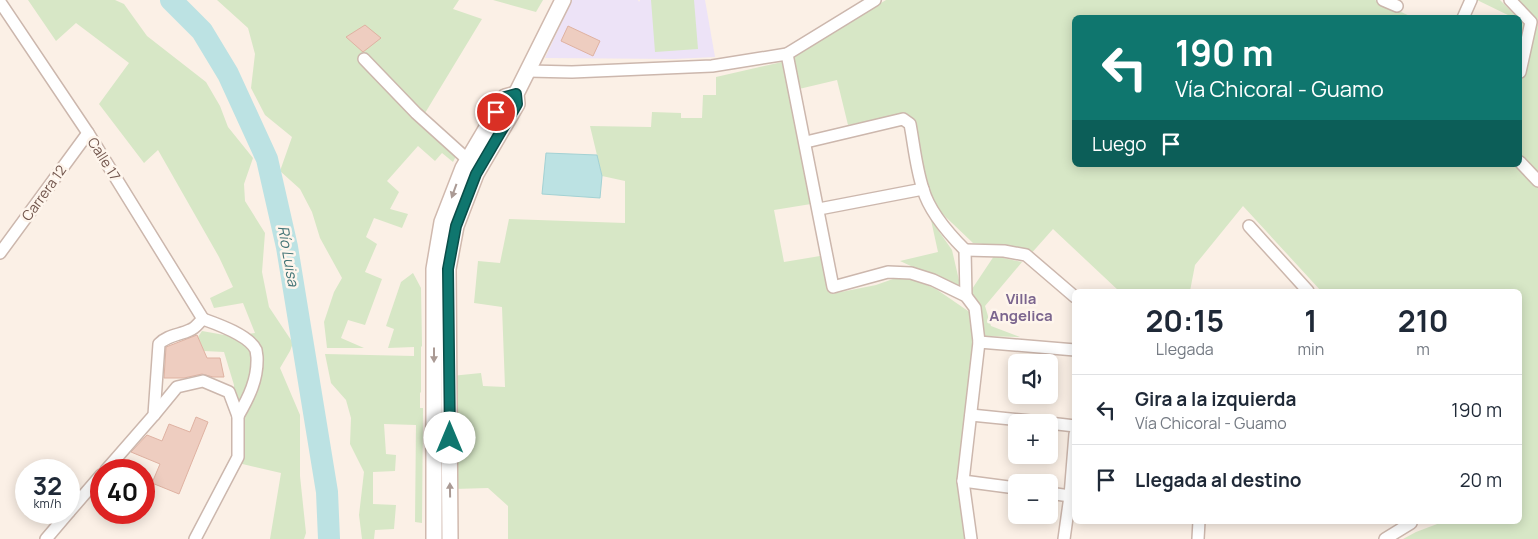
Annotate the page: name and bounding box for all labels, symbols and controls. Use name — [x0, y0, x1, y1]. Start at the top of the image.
text: 190 m — [1175, 29, 1274, 77]
icon: left — [1092, 35, 1157, 100]
text: Vía Chicoral - Guamo — [1175, 74, 1384, 104]
pin — [475, 91, 517, 133]
icon: arrive — [482, 98, 510, 126]
icon: arrive — [1157, 130, 1185, 158]
text: Luego — [1092, 131, 1147, 157]
street label: Calle 17 — [84, 133, 125, 184]
street label: Carrera 12 — [17, 161, 70, 224]
one-way arrow — [450, 183, 457, 198]
water label: Río Luisa — [273, 224, 304, 288]
district label: Villa Angelica — [989, 288, 1053, 326]
text: 20:15 — [1145, 300, 1224, 341]
text: 1 — [1304, 300, 1317, 341]
text: 210 — [1398, 300, 1449, 341]
text: Llegada — [1156, 338, 1214, 360]
text: min — [1298, 338, 1324, 360]
text: m — [1416, 338, 1430, 360]
one-way arrow — [430, 347, 438, 363]
map controls — [1008, 354, 1058, 524]
button: sound — [1008, 354, 1058, 404]
text: Gira a la izquierda — [1135, 386, 1296, 412]
icon: left — [1092, 396, 1120, 424]
text: 190 m — [1451, 397, 1502, 423]
position arrow — [423, 411, 475, 463]
text: Vía Chicoral - Guamo — [1135, 412, 1287, 434]
button: + — [1008, 414, 1058, 464]
speed limit sign: 40 — [90, 459, 155, 524]
icon: arrive — [1092, 466, 1120, 494]
text: Llegada al destino — [1135, 467, 1302, 493]
text: 20 m — [1460, 467, 1502, 493]
text: 32 — [33, 468, 62, 503]
button: − — [1008, 474, 1058, 524]
one-way arrow — [446, 482, 454, 498]
text: km/h — [34, 495, 61, 512]

